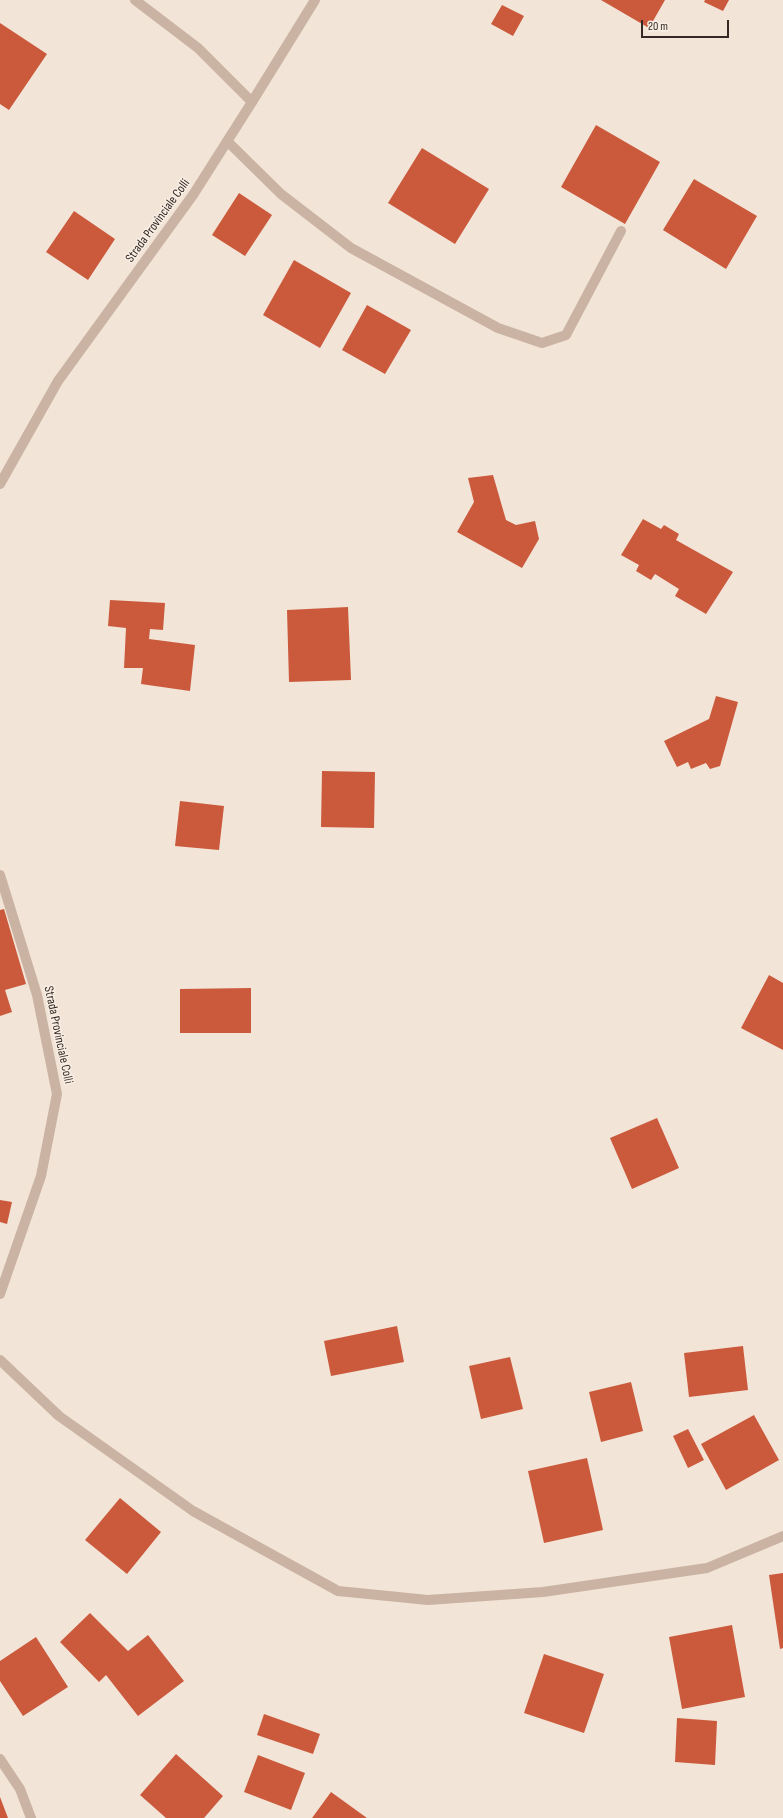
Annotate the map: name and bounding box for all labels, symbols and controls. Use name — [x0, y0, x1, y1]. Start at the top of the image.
scale bar — [643, 12, 731, 38]
text: 20 m — [648, 19, 668, 34]
street label: Strada Provinciale Colli — [123, 176, 193, 266]
street label: Strada Provinciale Colli — [40, 985, 76, 1085]

